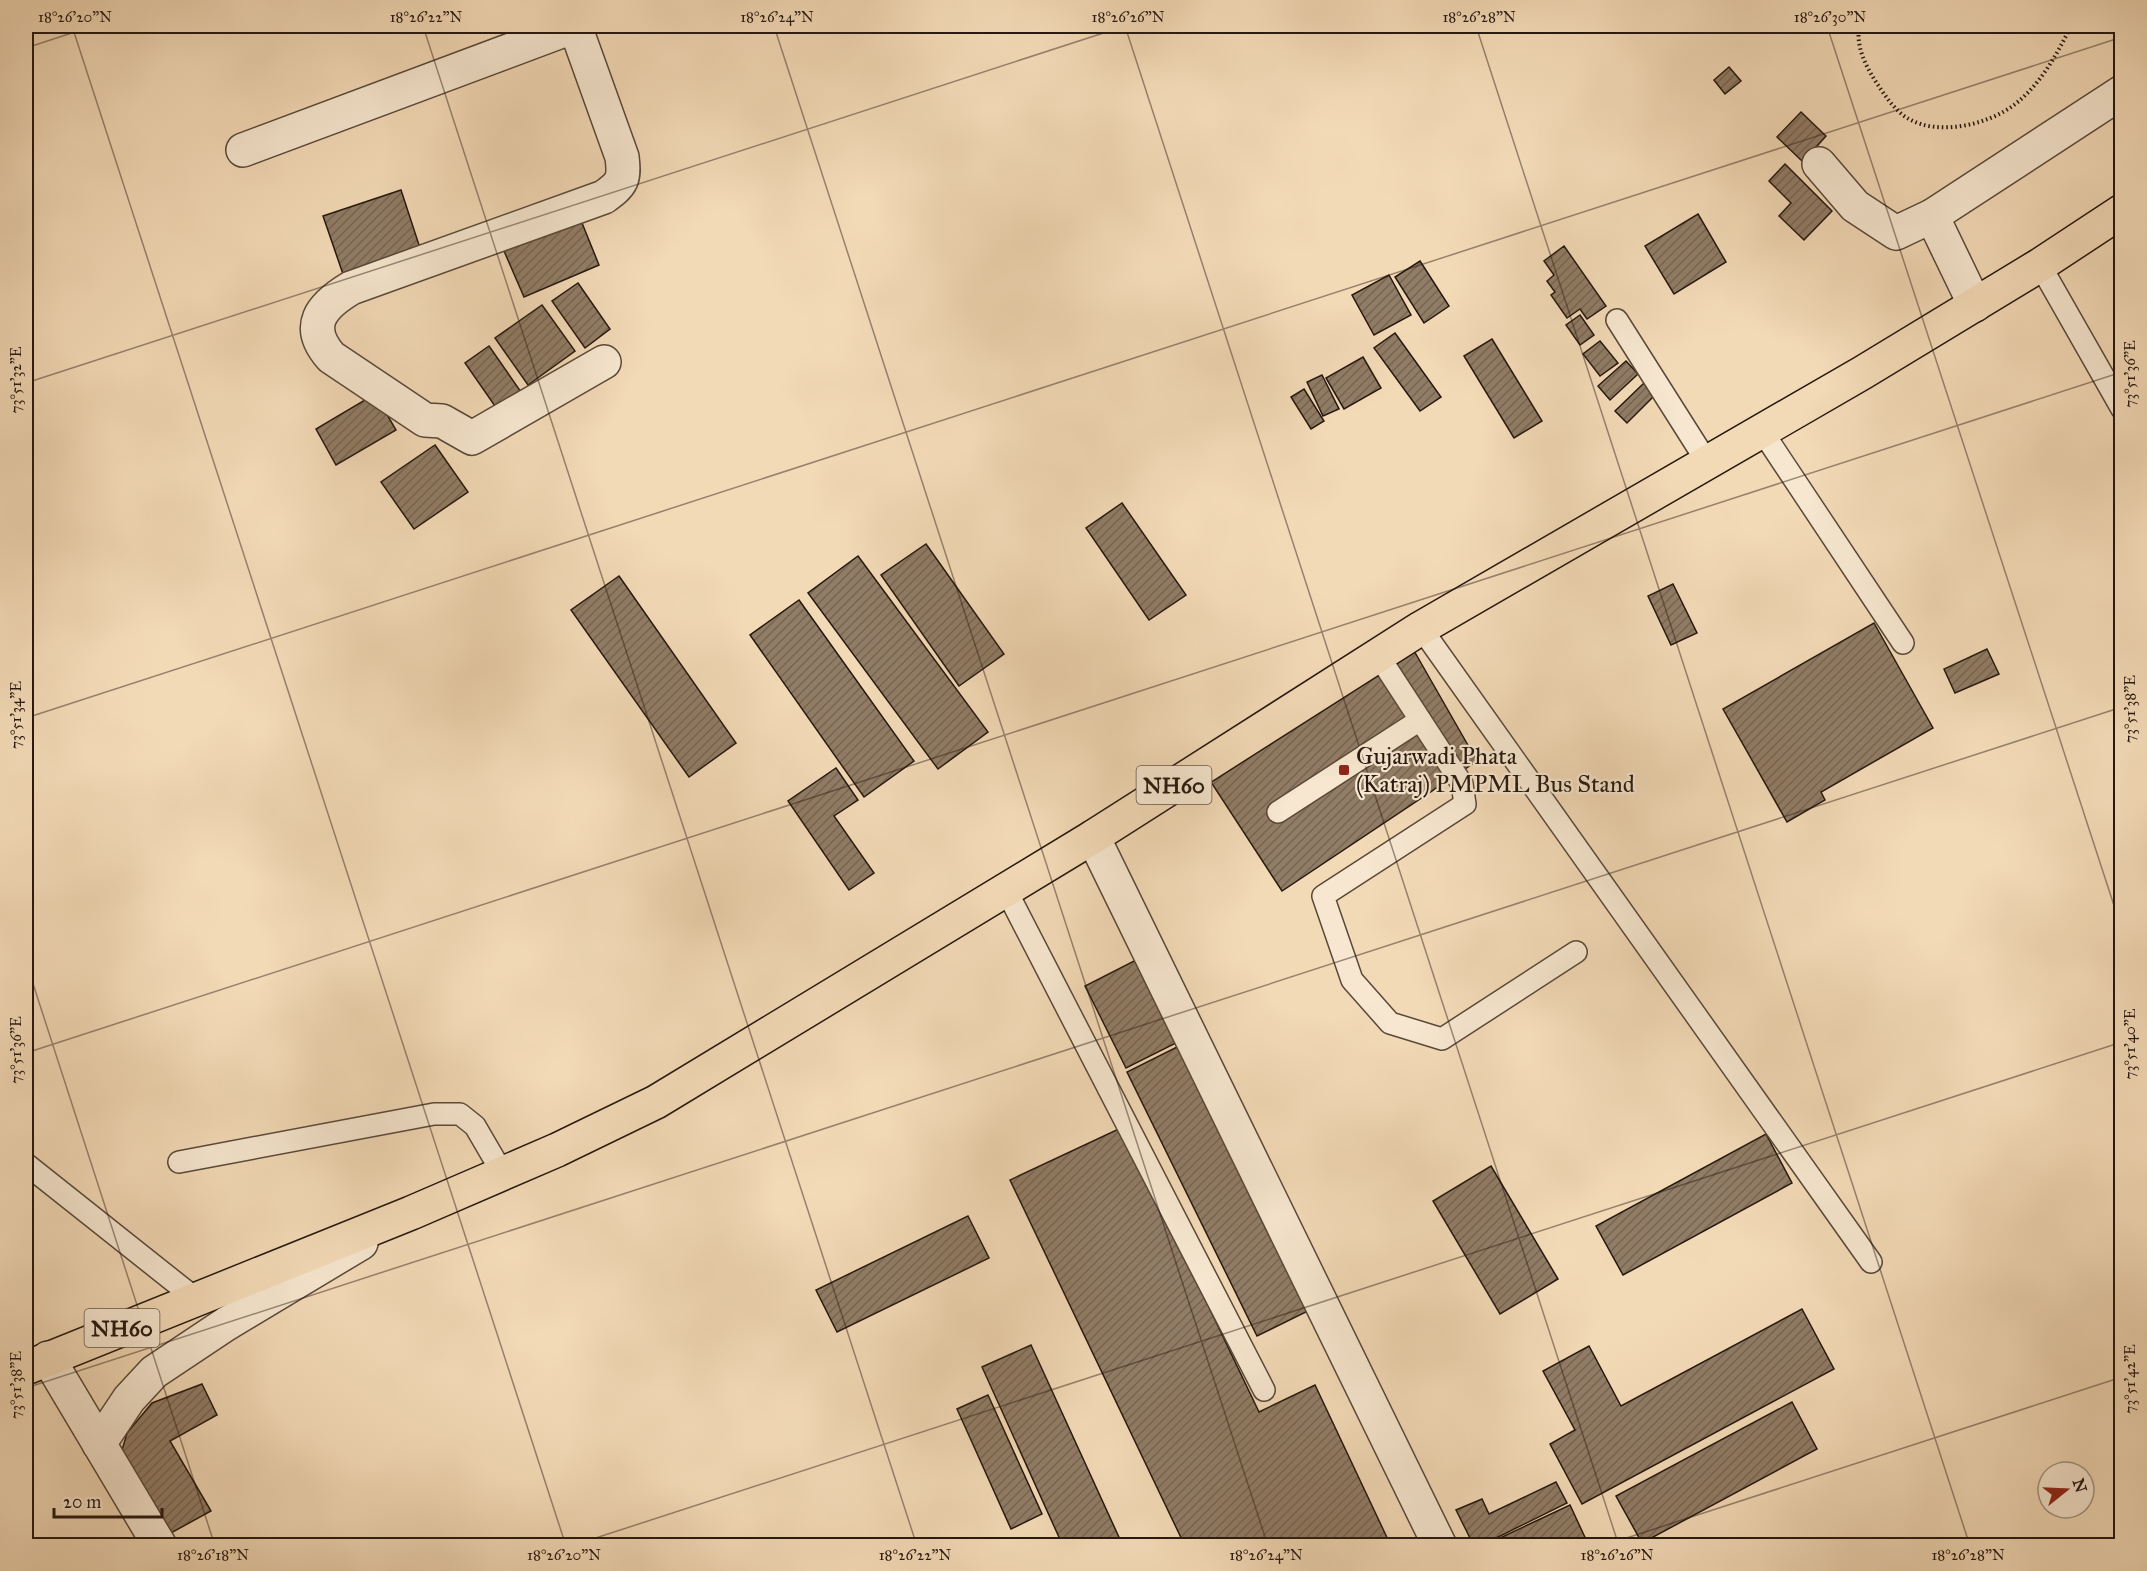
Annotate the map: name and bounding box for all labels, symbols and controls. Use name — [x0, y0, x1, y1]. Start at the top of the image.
text: 18°26'20"N — [38, 8, 112, 26]
text: 18°26'22"N — [390, 8, 463, 26]
text: 18°26'24"N — [740, 8, 814, 26]
text: 18°26'26"N — [1092, 8, 1165, 26]
text: 18°26'28"N — [1442, 8, 1516, 26]
text: 18°26'30"N — [1794, 8, 1867, 26]
text: 73°51'36"E — [2121, 340, 2139, 408]
text: 73°51'32"E — [7, 346, 25, 414]
text: 73°51'38"E — [2121, 675, 2139, 743]
text: 73°51'34"E — [7, 681, 25, 749]
place label: Gujarwadi Phata (Katraj) PMPML Bus Stand — [1356, 741, 1635, 799]
marker: Gujarwadi Phata (Katraj) PMPML Bus Stand — [1337, 763, 1351, 777]
road number: NH60 — [1136, 766, 1212, 804]
text: 73°51'40"E — [2121, 1008, 2139, 1079]
text: 73°51'36"E — [7, 1016, 25, 1084]
road number: NH60 — [84, 1309, 160, 1347]
text: 73°51'42"E — [2121, 1344, 2139, 1414]
text: 73°51'38"E — [7, 1351, 25, 1419]
north arrow — [2036, 1460, 2096, 1520]
text: N — [2069, 1476, 2091, 1495]
scale bar — [54, 1481, 162, 1519]
text: 20 m — [63, 1491, 101, 1513]
text: 18°26'18"N — [177, 1546, 249, 1564]
text: 18°26'20"N — [527, 1546, 601, 1564]
text: 18°26'22"N — [879, 1546, 952, 1564]
text: 18°26'24"N — [1229, 1546, 1303, 1564]
text: 18°26'26"N — [1581, 1546, 1654, 1564]
text: 18°26'28"N — [1931, 1546, 2005, 1564]

